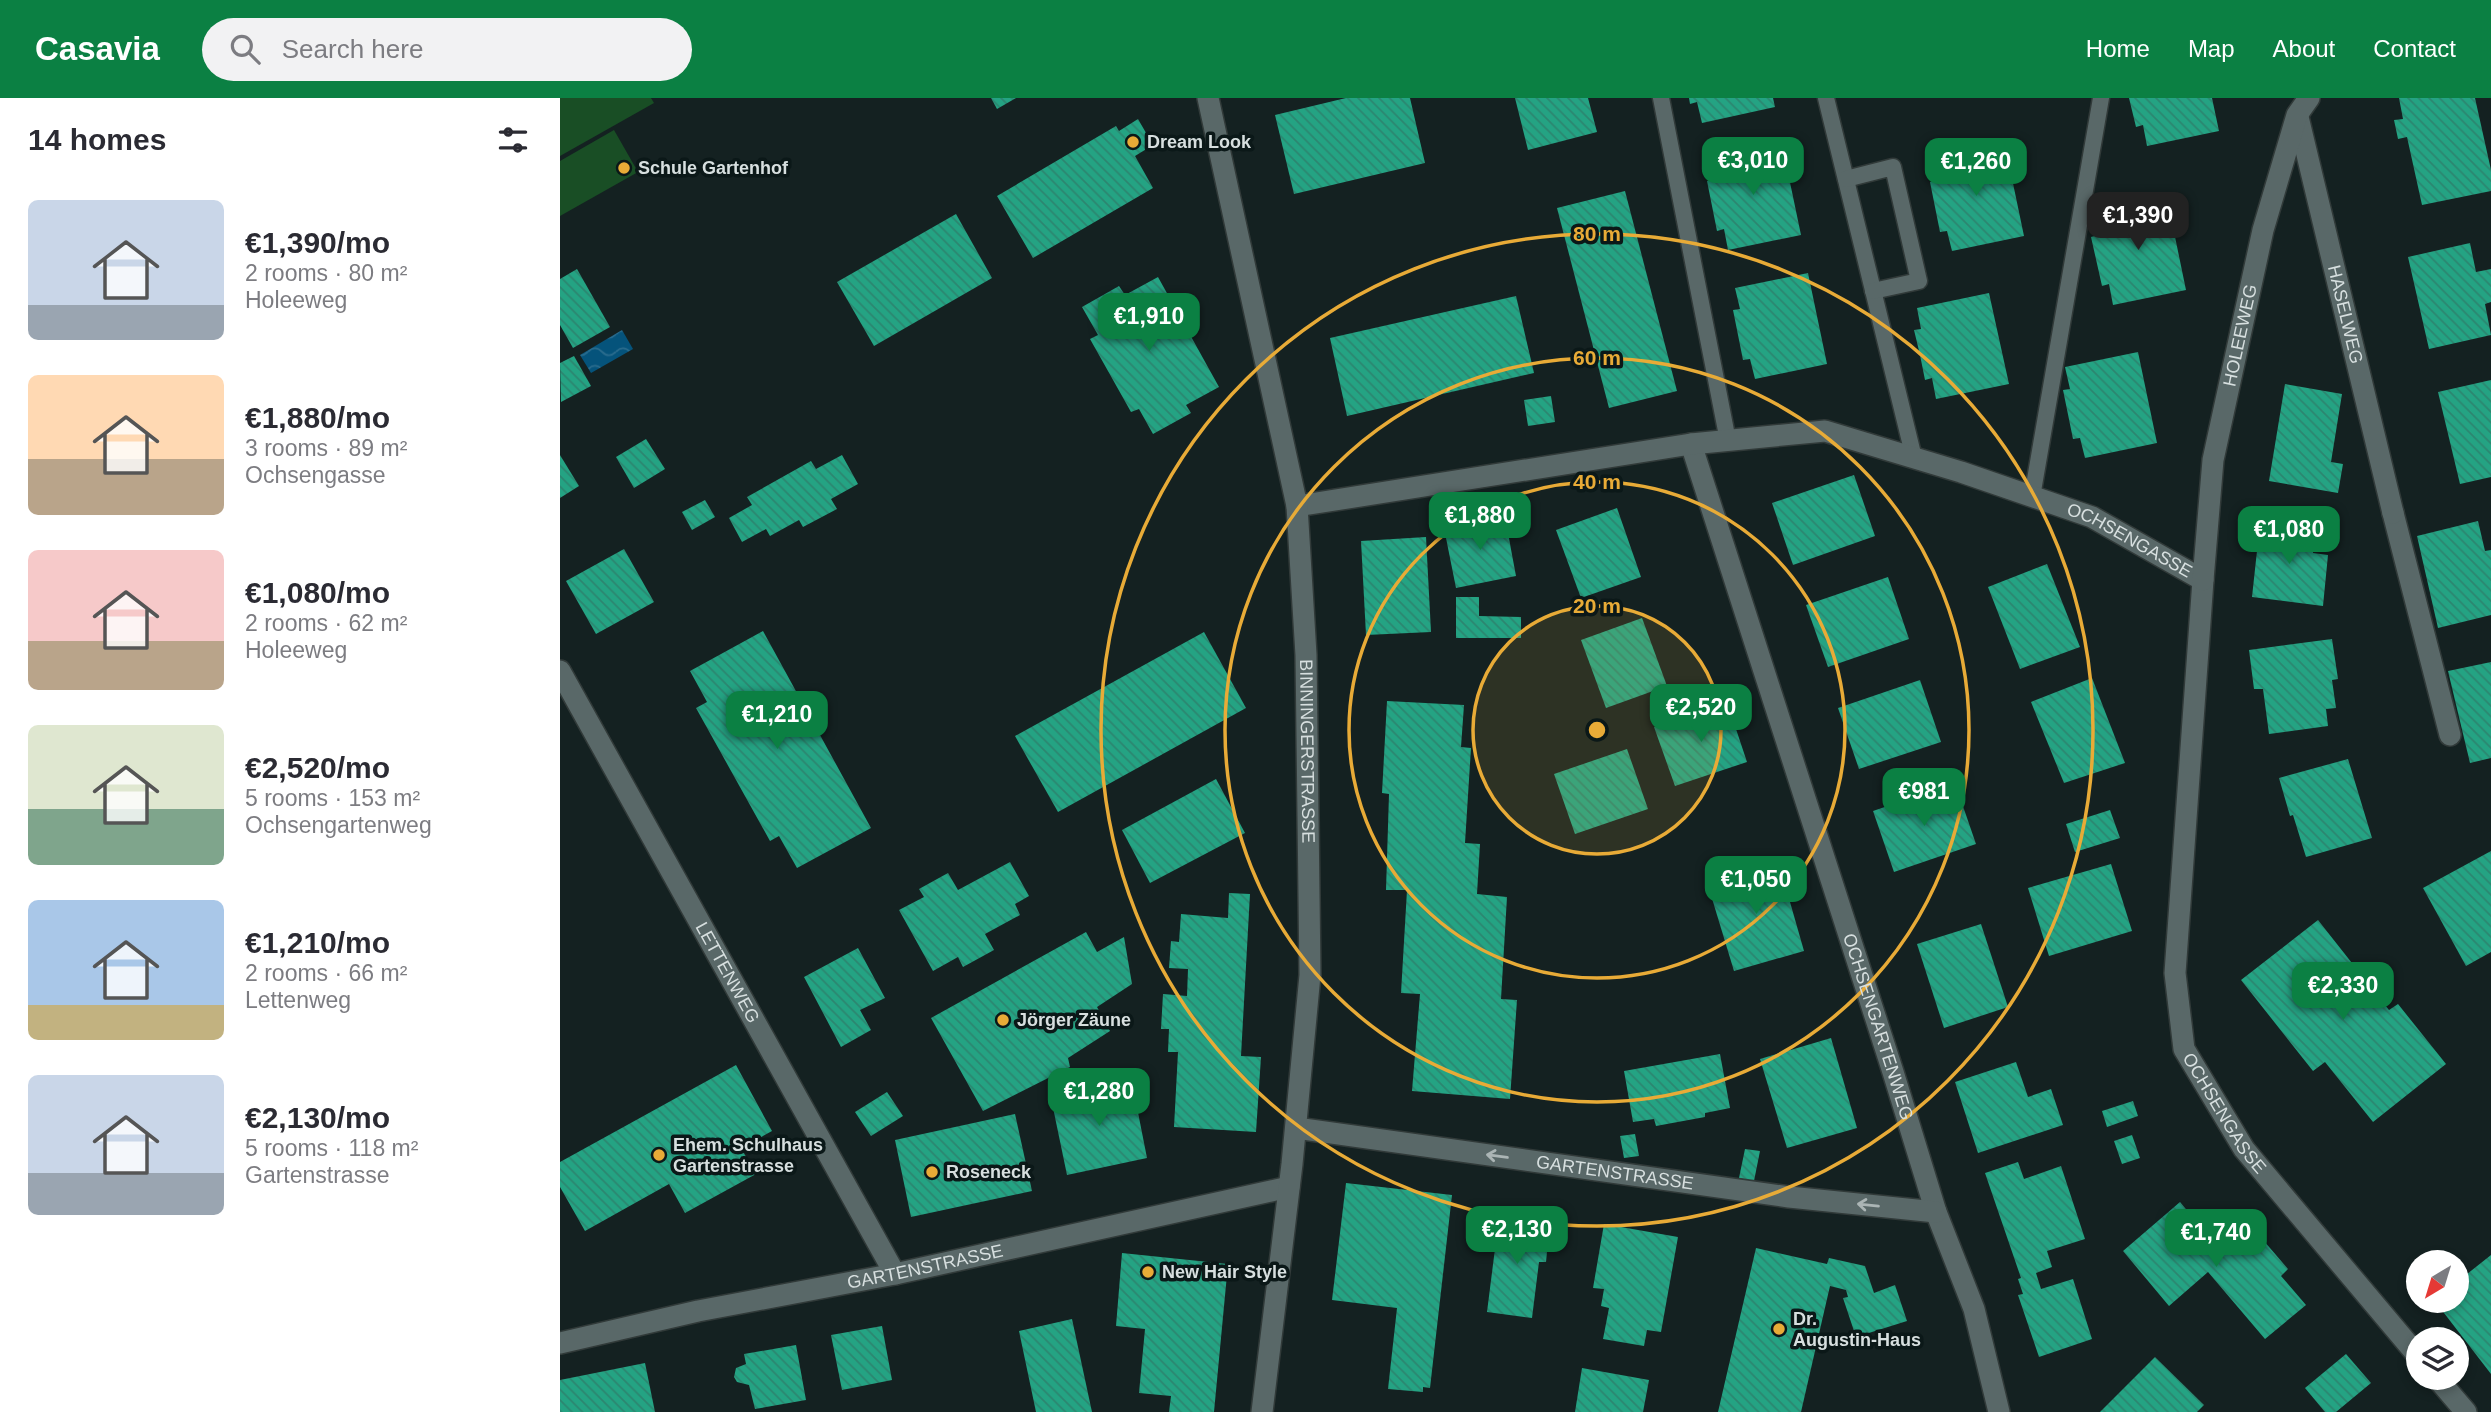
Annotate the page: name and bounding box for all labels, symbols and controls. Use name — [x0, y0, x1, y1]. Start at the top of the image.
search box — [202, 18, 692, 81]
text: Casavia — [35, 30, 160, 67]
icon: search — [226, 30, 264, 68]
text: Search here — [282, 34, 423, 64]
text: Home — [2086, 35, 2150, 62]
text: Map — [2188, 35, 2235, 62]
text: About — [2273, 35, 2335, 62]
text: Contact — [2373, 35, 2456, 62]
icon: filters — [494, 121, 532, 159]
text: 14 homes — [28, 123, 166, 156]
place label: Dream Look — [1147, 132, 1252, 152]
marker: Dream Look — [1125, 134, 1141, 150]
pin: €3,010 — [1696, 138, 1810, 197]
pin: €1,260 — [1919, 139, 2033, 198]
text: €3,010 — [1718, 147, 1788, 173]
text: €1,260 — [1941, 148, 2011, 174]
place label: Schule Gartenhof — [638, 158, 789, 178]
marker: Schule Gartenhof — [616, 160, 632, 176]
pin: €1,390 — [2081, 192, 2195, 252]
text: €1,390 — [2103, 202, 2173, 228]
text: 80 m — [1573, 222, 1621, 245]
text: €1,390/mo — [245, 226, 390, 259]
icon: home — [84, 228, 168, 312]
text: 2 rooms · 80 m² — [245, 260, 407, 286]
street label: HASELWEG — [2324, 263, 2367, 366]
street label: HOLEEWEG — [2219, 282, 2261, 388]
text: Holeeweg — [245, 287, 347, 313]
pin: €1,910 — [1092, 294, 1206, 353]
text: €1,910 — [1114, 303, 1184, 329]
text: 60 m — [1573, 346, 1621, 369]
text: €1,880/mo — [245, 401, 390, 434]
icon: home — [84, 403, 168, 487]
text: 3 rooms · 89 m² — [245, 435, 407, 461]
text: Ochsengasse — [245, 462, 386, 488]
text: 40 m — [1573, 470, 1621, 493]
pin: €1,880 — [1423, 492, 1537, 552]
street label: OCHSENGASSE — [2065, 499, 2196, 582]
text: €1,880 — [1445, 502, 1515, 528]
pin: €1,080 — [2232, 506, 2346, 566]
text: €1,080 — [2254, 516, 2324, 542]
text: €1,080/mo — [245, 576, 390, 609]
icon: home — [84, 578, 168, 662]
text: 20 m — [1573, 594, 1621, 617]
text: 2 rooms · 62 m² — [245, 610, 407, 636]
text: Holeeweg — [245, 637, 347, 663]
street label: BINNINGERSTRASSE — [1296, 659, 1318, 843]
pin: €2,520 — [1644, 684, 1758, 744]
pin: €1,210 — [720, 692, 834, 751]
text: €2,520 — [1666, 694, 1736, 720]
text: €1,210 — [742, 701, 812, 727]
centre of rings — [1585, 718, 1609, 742]
text: €2,520/mo — [245, 751, 390, 784]
icon: home — [84, 753, 168, 837]
pin: €981 — [1883, 768, 1965, 828]
text: €981 — [1898, 778, 1950, 804]
text: 5 rooms · 153 m² — [245, 785, 420, 811]
text: Ochsengartenweg — [245, 812, 432, 838]
pin: €1,050 — [1699, 856, 1813, 916]
text: €1,050 — [1721, 866, 1791, 892]
street label: LETTENWEG — [692, 919, 764, 1026]
text: €1,210/mo — [245, 926, 390, 959]
icon: home — [84, 928, 168, 1012]
street label: OCHSENGARTENWEG — [1839, 931, 1917, 1122]
text: 2 rooms · 66 m² — [245, 960, 407, 986]
pin: €2,330 — [2286, 962, 2400, 1022]
text: €2,330 — [2308, 972, 2378, 998]
text: Lettenweg — [245, 987, 351, 1013]
place label: Jörger Zäune — [1017, 1010, 1131, 1030]
marker: Jörger Zäune — [995, 1012, 1011, 1028]
street label: OCHSENGASSE — [2179, 1049, 2270, 1177]
pin: €1,280 — [1042, 1068, 1156, 1128]
text: €1,280 — [1064, 1078, 1134, 1104]
text: €2,130/mo — [245, 1101, 390, 1134]
icon: home — [84, 1103, 168, 1187]
text: 5 rooms · 118 m² — [245, 1135, 418, 1161]
place label: Ehem. Schulhaus Gartenstrasse — [673, 1135, 823, 1176]
marker: Ehem. Schulhaus Gartenstrasse — [651, 1147, 667, 1163]
one-way arrow — [1486, 1149, 1508, 1162]
street label: GARTENSTRASSE — [1535, 1152, 1695, 1194]
text: Gartenstrasse — [245, 1162, 389, 1188]
place label: Roseneck — [946, 1162, 1032, 1182]
marker: Roseneck — [924, 1164, 940, 1180]
one-way arrow — [1857, 1199, 1880, 1212]
pin: €2,130 — [1460, 1206, 1574, 1266]
pin: €1,740 — [2159, 1210, 2273, 1269]
text: €2,130 — [1482, 1216, 1552, 1242]
text: €1,740 — [2181, 1219, 2251, 1245]
street label: GARTENSTRASSE — [845, 1240, 1005, 1293]
north arrow — [2406, 1250, 2469, 1312]
map controls — [2406, 1250, 2469, 1390]
place label: New Hair Style — [1162, 1262, 1287, 1282]
marker: New Hair Style — [1140, 1264, 1156, 1280]
place label: Dr. Augustin-Haus — [1793, 1309, 1921, 1350]
marker: Dr. Augustin-Haus — [1771, 1321, 1787, 1337]
button: layers — [2406, 1327, 2469, 1390]

